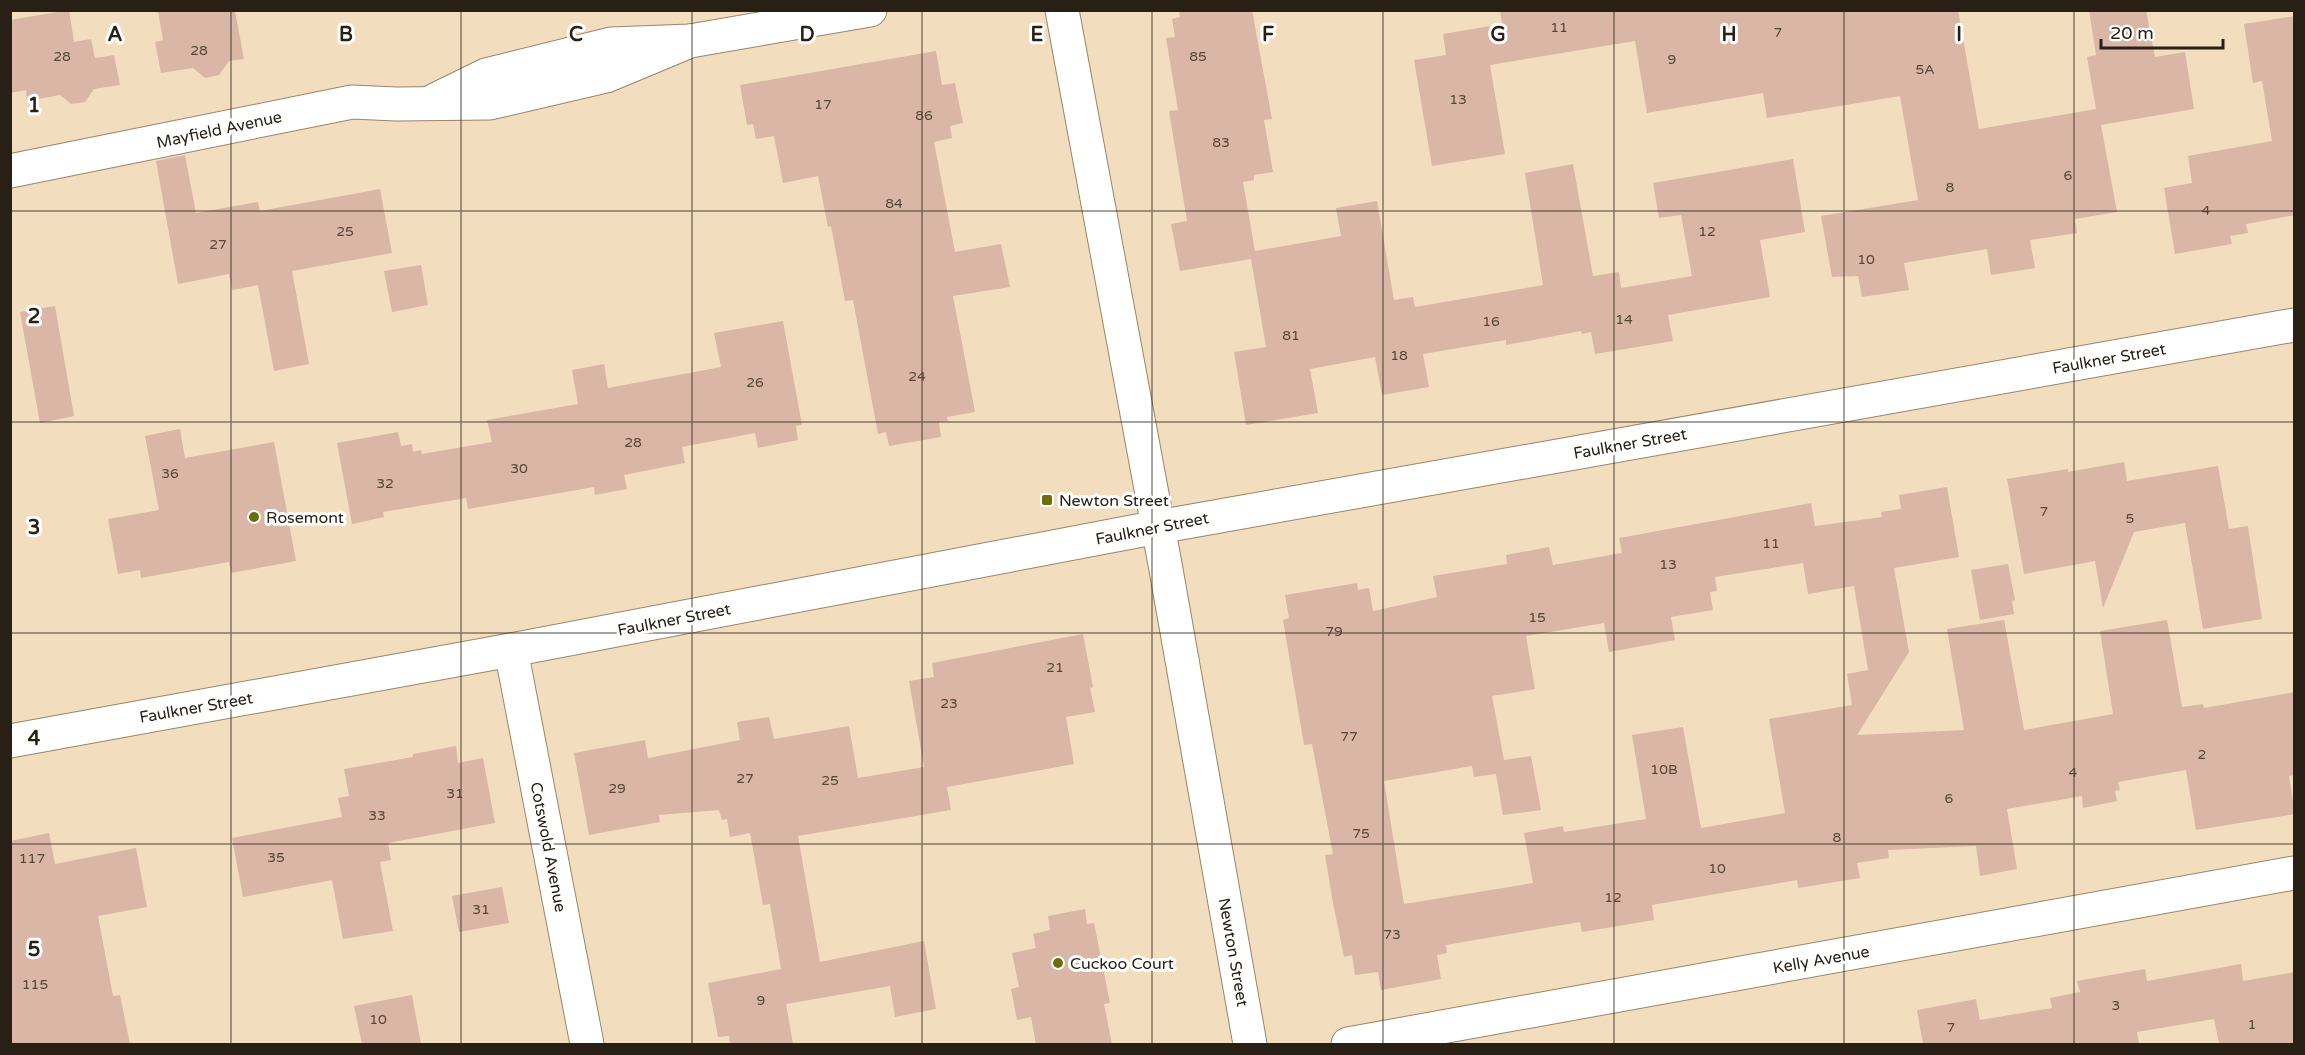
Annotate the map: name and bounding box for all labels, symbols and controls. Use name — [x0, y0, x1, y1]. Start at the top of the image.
scale bar — [2101, 12, 2222, 50]
house number: 11 — [1550, 19, 1568, 36]
text: 20 m — [2110, 22, 2154, 44]
text: A — [108, 23, 123, 47]
text: B — [339, 23, 353, 47]
text: C — [569, 23, 583, 47]
text: D — [799, 23, 815, 47]
text: E — [1031, 23, 1044, 47]
text: F — [1262, 23, 1274, 47]
text: G — [1490, 23, 1506, 47]
text: H — [1721, 23, 1737, 47]
text: I — [1956, 23, 1962, 47]
house number: 7 — [1774, 24, 1782, 41]
house number: 28 — [190, 42, 208, 59]
house number: 28 — [53, 48, 71, 65]
house number: 85 — [1189, 48, 1207, 65]
house number: 9 — [1668, 51, 1676, 68]
house number: 5A — [1915, 61, 1935, 78]
house number: 13 — [1449, 91, 1467, 108]
text: 1 — [28, 94, 40, 118]
house number: 17 — [814, 96, 832, 113]
street label: Mayfield Avenue — [155, 107, 284, 153]
house number: 86 — [915, 107, 933, 124]
house number: 83 — [1212, 134, 1230, 151]
house number: 6 — [2064, 167, 2073, 184]
house number: 8 — [1946, 179, 1955, 196]
house number: 84 — [885, 195, 903, 212]
house number: 4 — [2202, 202, 2211, 219]
house number: 25 — [336, 223, 354, 240]
house number: 12 — [1698, 223, 1716, 240]
house number: 27 — [209, 236, 227, 253]
house number: 10 — [1857, 251, 1875, 268]
text: 2 — [28, 305, 40, 329]
house number: 14 — [1615, 311, 1633, 328]
house number: 16 — [1482, 313, 1500, 330]
house number: 81 — [1282, 327, 1300, 344]
street label: Faulkner Street — [2051, 339, 2167, 379]
house number: 18 — [1390, 347, 1408, 364]
house number: 24 — [908, 368, 926, 385]
house number: 26 — [746, 374, 764, 391]
street label: Faulkner Street — [1572, 424, 1688, 464]
house number: 28 — [624, 434, 642, 451]
house number: 30 — [510, 460, 528, 477]
house number: 36 — [161, 465, 179, 482]
house number: 32 — [376, 475, 394, 492]
place label: Newton Street — [1059, 491, 1169, 511]
marker: Newton Street — [1040, 493, 1054, 507]
house number: 7 — [2040, 503, 2048, 520]
place label: Rosemont — [266, 508, 344, 528]
street label: Faulkner Street — [1094, 508, 1210, 550]
marker: Rosemont — [247, 510, 261, 524]
house number: 5 — [2126, 510, 2134, 527]
text: 3 — [28, 516, 40, 540]
house number: 11 — [1762, 535, 1780, 552]
house number: 13 — [1659, 556, 1677, 573]
street label: Faulkner Street — [616, 599, 732, 641]
house number: 15 — [1528, 609, 1546, 626]
house number: 79 — [1325, 623, 1343, 640]
house number: 21 — [1046, 659, 1064, 676]
street label: Faulkner Street — [138, 688, 254, 728]
house number: 23 — [940, 695, 958, 712]
text: 4 — [28, 727, 41, 751]
house number: 77 — [1340, 728, 1358, 745]
house number: 2 — [2198, 746, 2206, 763]
house number: 10B — [1650, 761, 1678, 778]
house number: 4 — [2069, 764, 2078, 781]
house number: 27 — [736, 770, 754, 787]
house number: 25 — [821, 772, 839, 789]
street label: Cotswold Avenue — [526, 780, 570, 914]
house number: 29 — [608, 780, 626, 797]
house number: 31 — [446, 785, 464, 802]
house number: 6 — [1945, 790, 1954, 807]
house number: 33 — [368, 807, 386, 824]
house number: 75 — [1352, 825, 1370, 842]
house number: 8 — [1833, 829, 1842, 846]
house number: 35 — [267, 849, 285, 866]
house number: 117 — [19, 850, 45, 867]
house number: 10 — [1708, 860, 1726, 877]
house number: 12 — [1604, 889, 1622, 906]
street label: Newton Street — [1214, 896, 1252, 1008]
house number: 31 — [472, 901, 490, 918]
house number: 73 — [1383, 926, 1401, 943]
text: 5 — [28, 938, 40, 962]
street label: Kelly Avenue — [1771, 942, 1871, 978]
place label: Cuckoo Court — [1070, 954, 1174, 974]
marker: Cuckoo Court — [1051, 956, 1065, 970]
house number: 115 — [22, 976, 48, 993]
house number: 9 — [757, 992, 765, 1009]
house number: 3 — [2112, 997, 2120, 1014]
house number: 10 — [369, 1011, 387, 1028]
house number: 1 — [2248, 1016, 2256, 1033]
house number: 7 — [1947, 1019, 1955, 1036]

